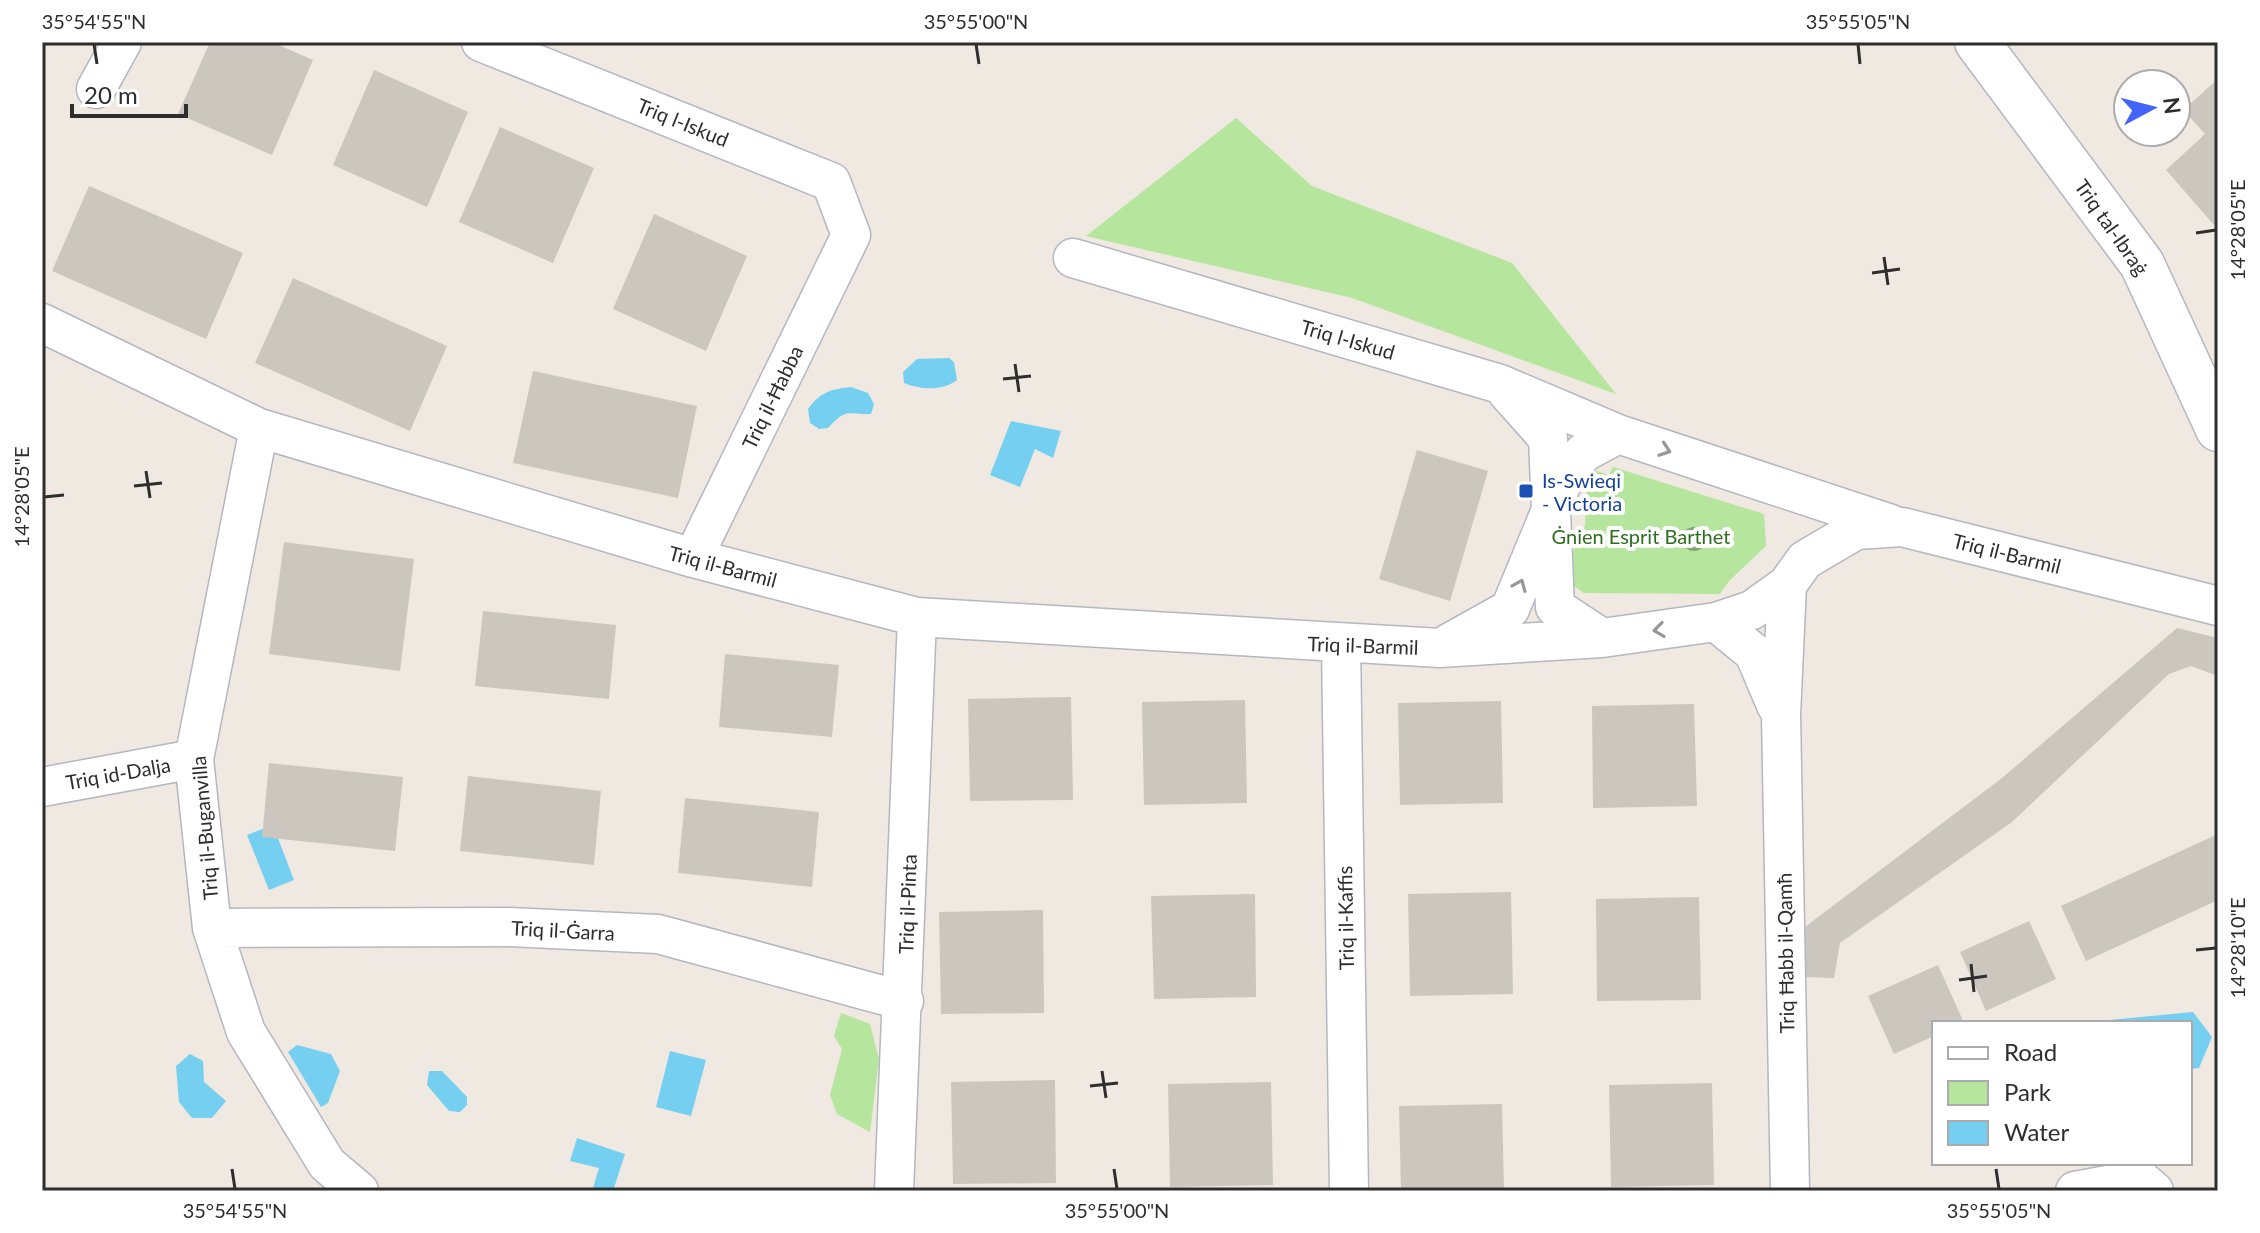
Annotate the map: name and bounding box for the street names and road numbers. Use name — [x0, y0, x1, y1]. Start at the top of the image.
street label: Triq l-Iskud — [634, 93, 732, 151]
street label: Triq tal-Ibraġ — [2070, 174, 2154, 280]
street label: Triq l-Iskud — [1298, 314, 1398, 364]
street label: Triq il-Ħabba — [737, 341, 807, 453]
street label: Triq il-Barmil — [1950, 528, 2064, 578]
street label: Triq il-Barmil — [666, 540, 780, 592]
street label: Triq il-Barmil — [1307, 631, 1419, 659]
street label: Triq id-Dalja — [64, 752, 172, 794]
street label: Triq il-Buganvilla — [186, 755, 222, 901]
street label: Triq il-Pinta — [893, 854, 921, 954]
street label: Triq il-Kaffis — [1332, 866, 1358, 970]
street label: Triq Ħabb il-Qamħ — [1772, 872, 1798, 1034]
street label: Triq il-Ġarra — [511, 915, 615, 945]

